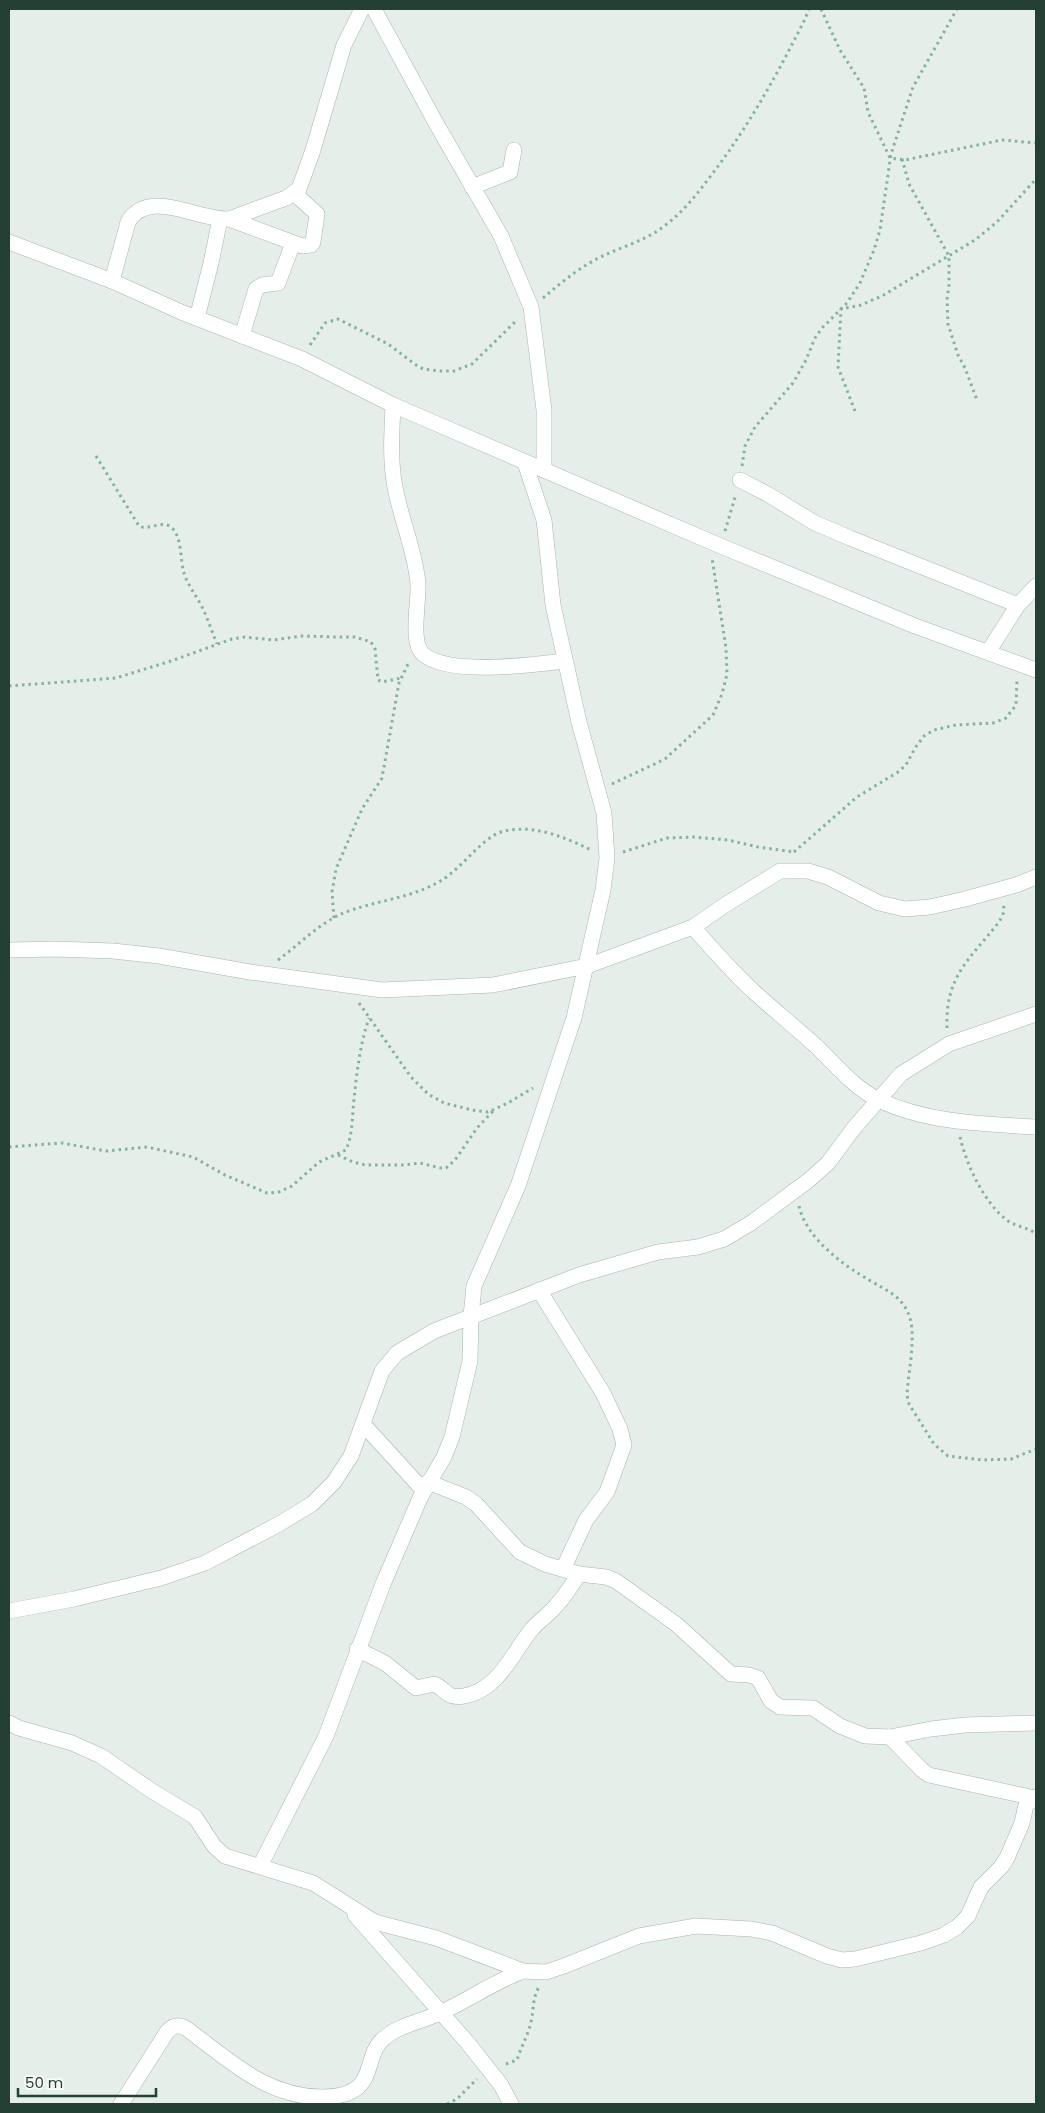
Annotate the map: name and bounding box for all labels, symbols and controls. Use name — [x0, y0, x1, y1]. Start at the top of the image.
scale bar — [18, 2066, 155, 2098]
text: 50 m — [25, 2072, 63, 2093]

